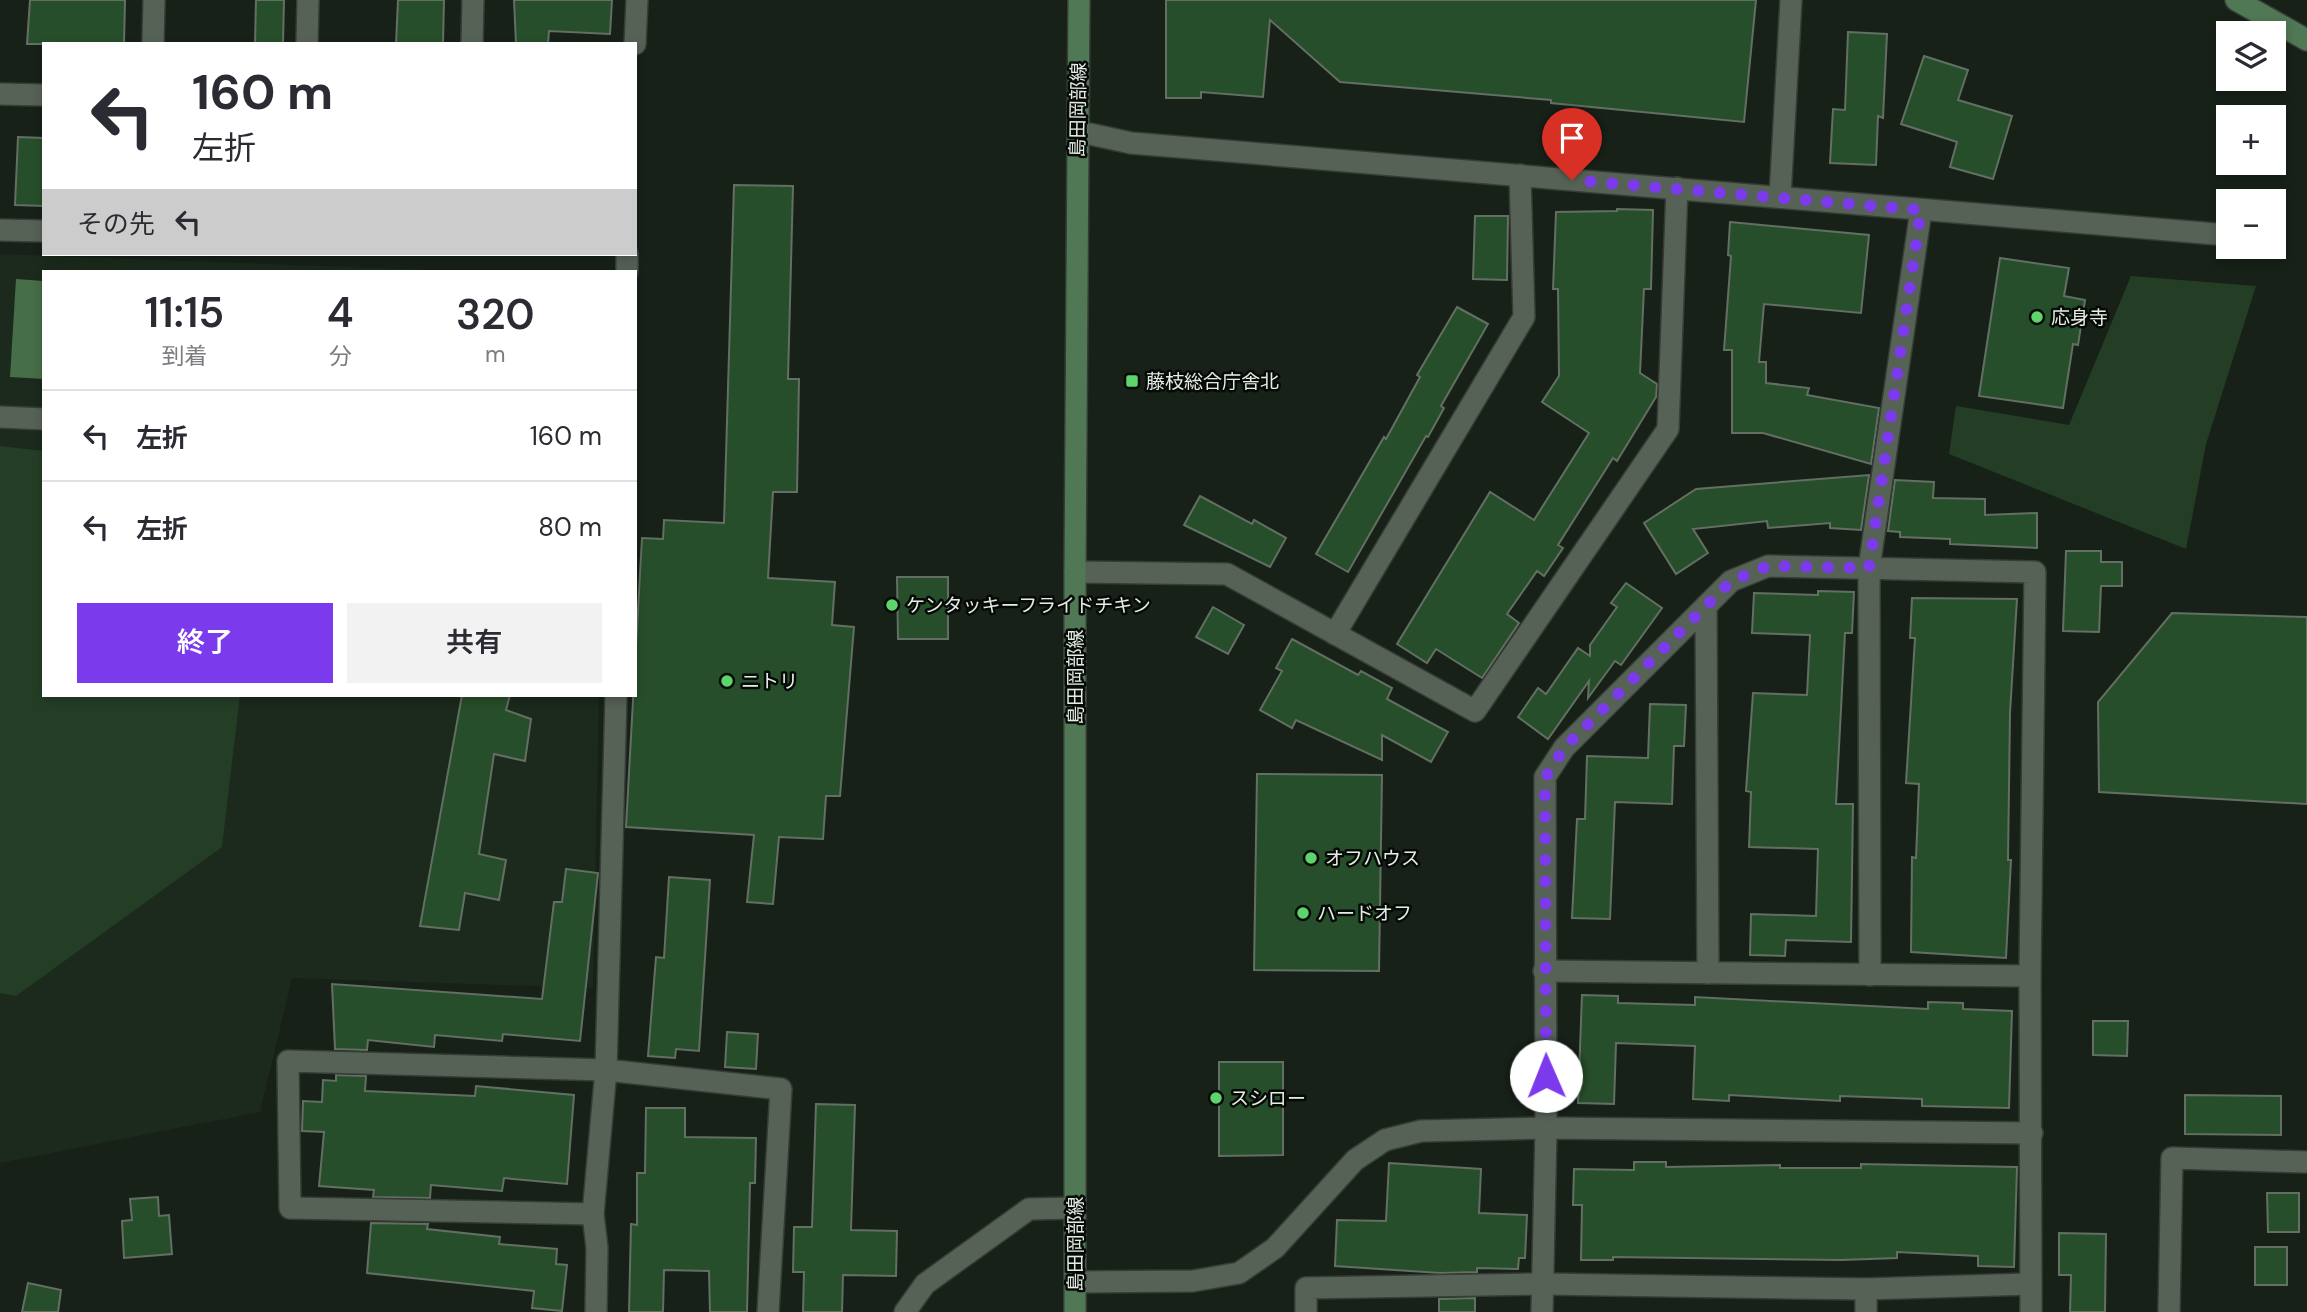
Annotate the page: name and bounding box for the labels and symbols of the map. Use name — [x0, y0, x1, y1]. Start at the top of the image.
street label: 島田岡部線 — [1065, 62, 1091, 158]
pin — [1542, 108, 1602, 180]
place label: 応身寺 — [2051, 305, 2108, 330]
marker: 応身寺 — [2029, 309, 2045, 325]
place label: 藤枝総合庁舎北 — [1146, 369, 1279, 394]
marker: 藤枝総合庁舎北 — [1124, 373, 1140, 389]
place label: ケンタッキーフライドチキン — [906, 593, 1151, 618]
marker: ケンタッキーフライドチキン — [884, 597, 900, 613]
street label: 島田岡部線 — [1063, 629, 1088, 725]
place label: ニトリ — [741, 669, 798, 694]
marker: ニトリ — [719, 673, 735, 689]
place label: オフハウス — [1325, 846, 1420, 871]
marker: オフハウス — [1303, 850, 1319, 866]
place label: ハードオフ — [1317, 901, 1412, 926]
marker: ハードオフ — [1295, 905, 1311, 921]
position arrow — [1509, 1039, 1583, 1113]
place label: スシロー — [1230, 1086, 1306, 1111]
marker: スシロー — [1208, 1090, 1224, 1106]
street label: 島田岡部線 — [1063, 1196, 1088, 1292]

